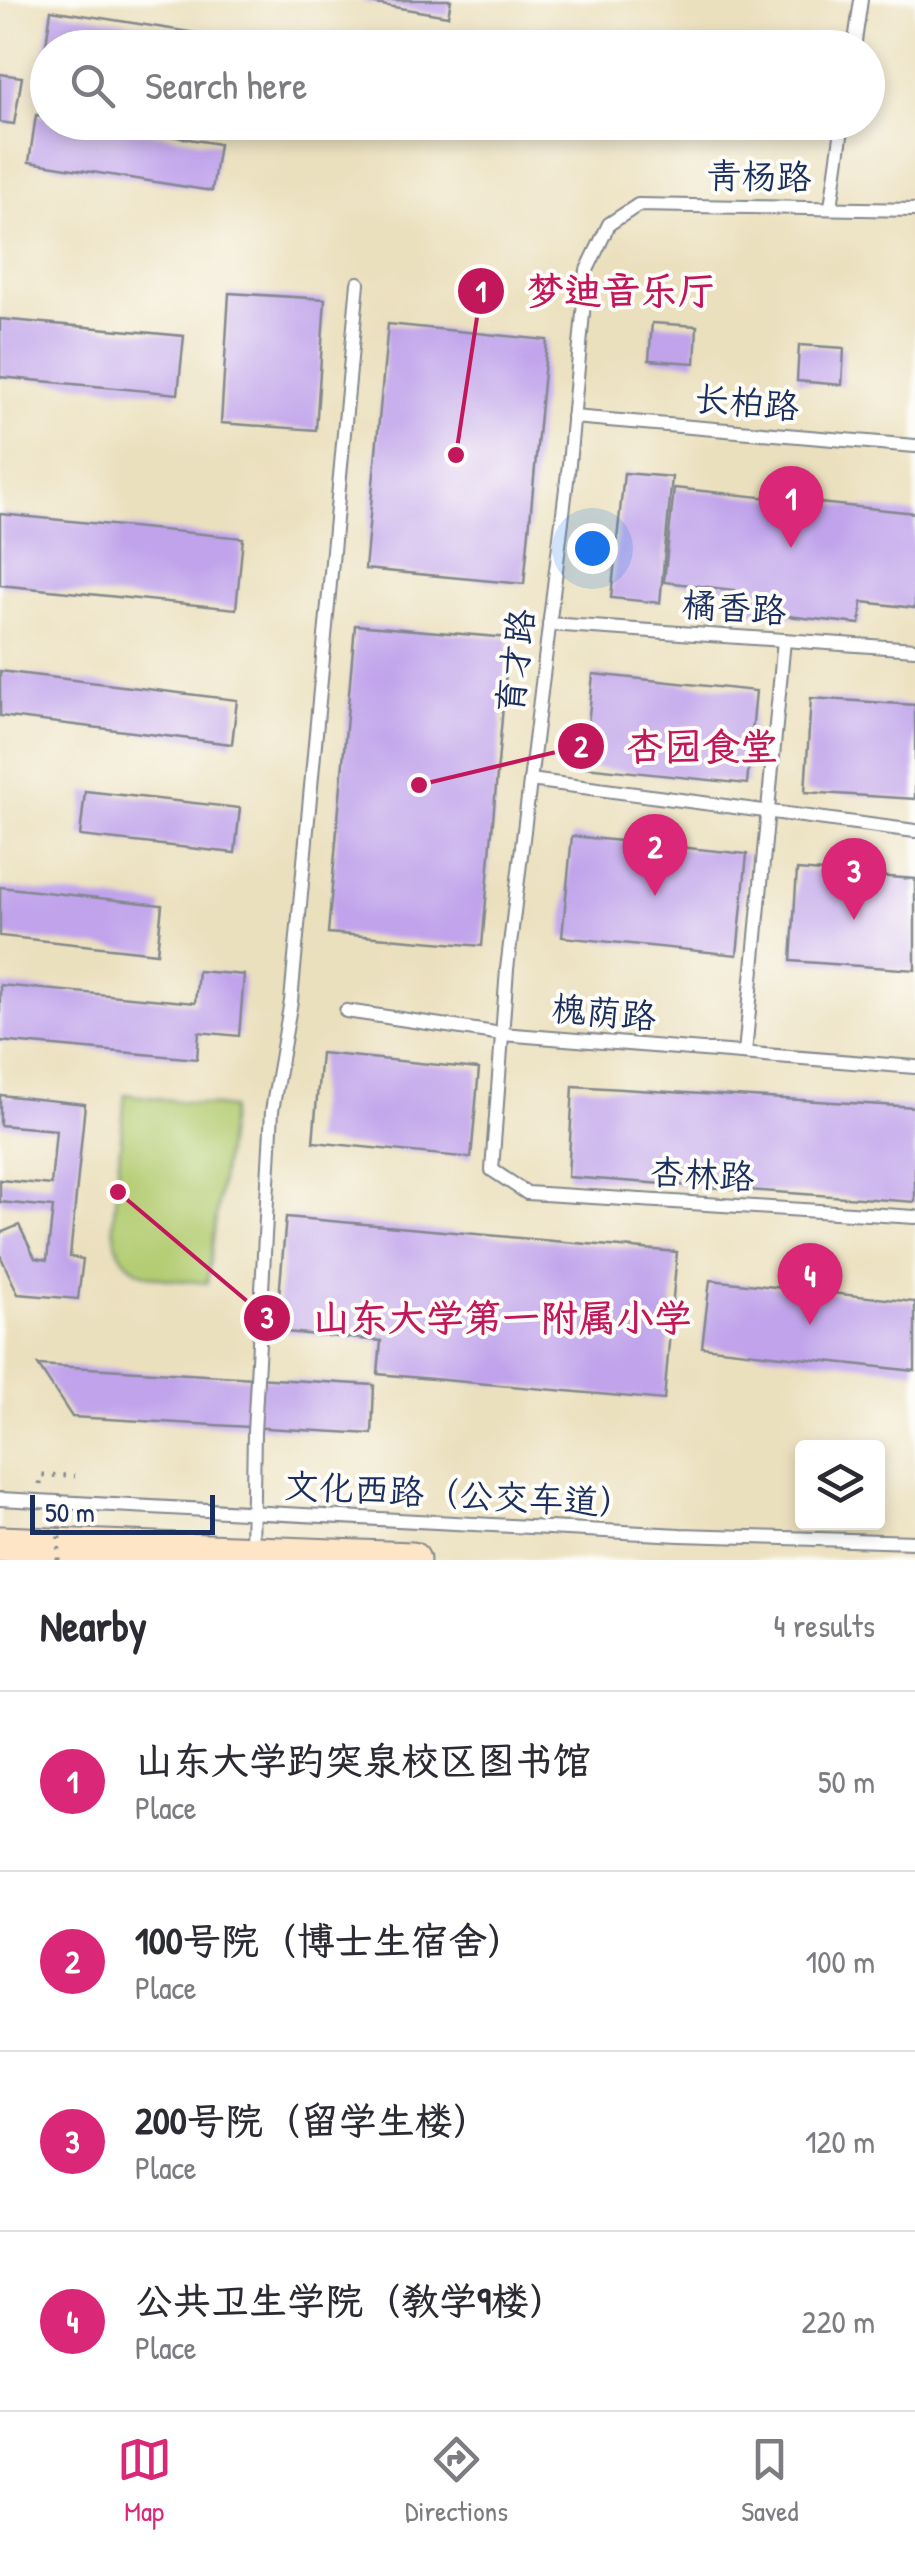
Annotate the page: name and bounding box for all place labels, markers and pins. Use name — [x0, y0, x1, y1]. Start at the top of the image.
callout: 梦迪音乐厅 — [456, 257, 736, 325]
pin: 1 — [758, 466, 824, 548]
callout: 杏园食堂 — [556, 712, 798, 780]
pin: 2 — [622, 814, 688, 896]
pin: 3 — [822, 838, 886, 920]
pin: 4 — [778, 1242, 842, 1325]
callout: 山东大学第一附属小学 — [242, 1284, 712, 1352]

